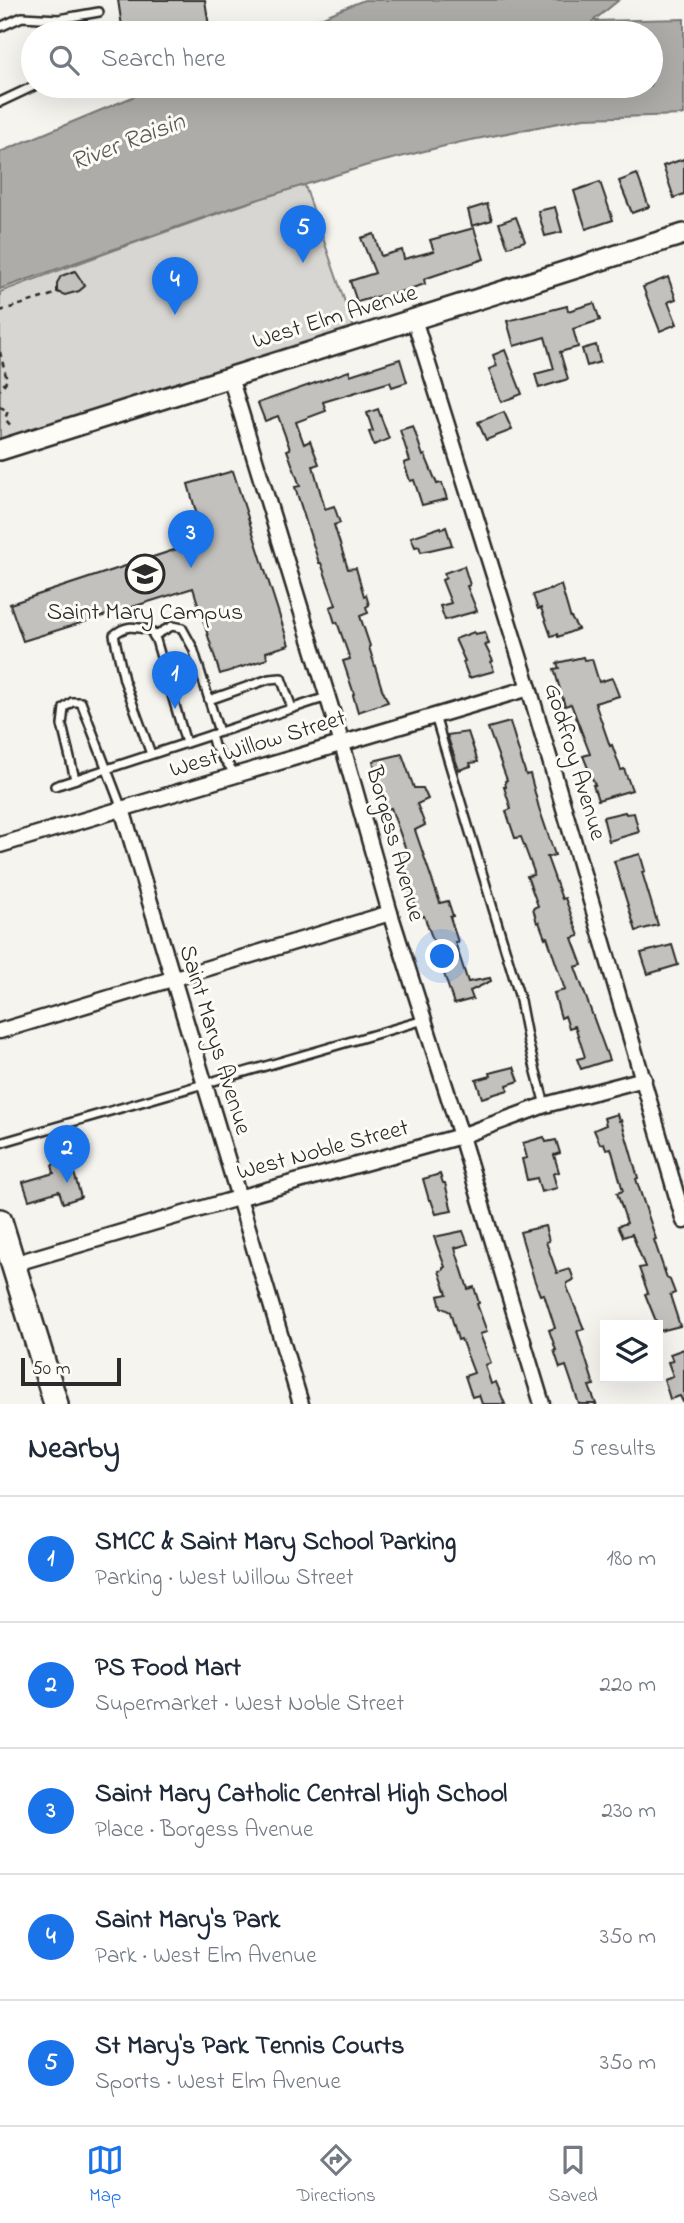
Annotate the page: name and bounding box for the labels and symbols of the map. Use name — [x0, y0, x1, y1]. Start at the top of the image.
water label: River Raisin — [65, 103, 192, 182]
pin: 5 — [280, 205, 326, 263]
pin: 4 — [152, 257, 198, 315]
street label: West Elm Avenue — [248, 276, 422, 360]
pin: 3 — [168, 510, 214, 568]
school or university icon: Saint Mary Campus — [124, 553, 166, 595]
place label: Saint Mary Campus — [47, 596, 243, 632]
pin: 1 — [152, 651, 198, 709]
street label: Godfroy Avenue — [533, 679, 615, 845]
street label: West Willow Street — [166, 702, 350, 788]
street label: Borgess Avenue — [355, 761, 433, 926]
your location — [425, 939, 459, 973]
street label: Saint Marys Avenue — [168, 941, 260, 1140]
street label: West Noble Street — [233, 1111, 413, 1191]
pin: 2 — [44, 1125, 90, 1183]
scale bar — [21, 1355, 121, 1387]

